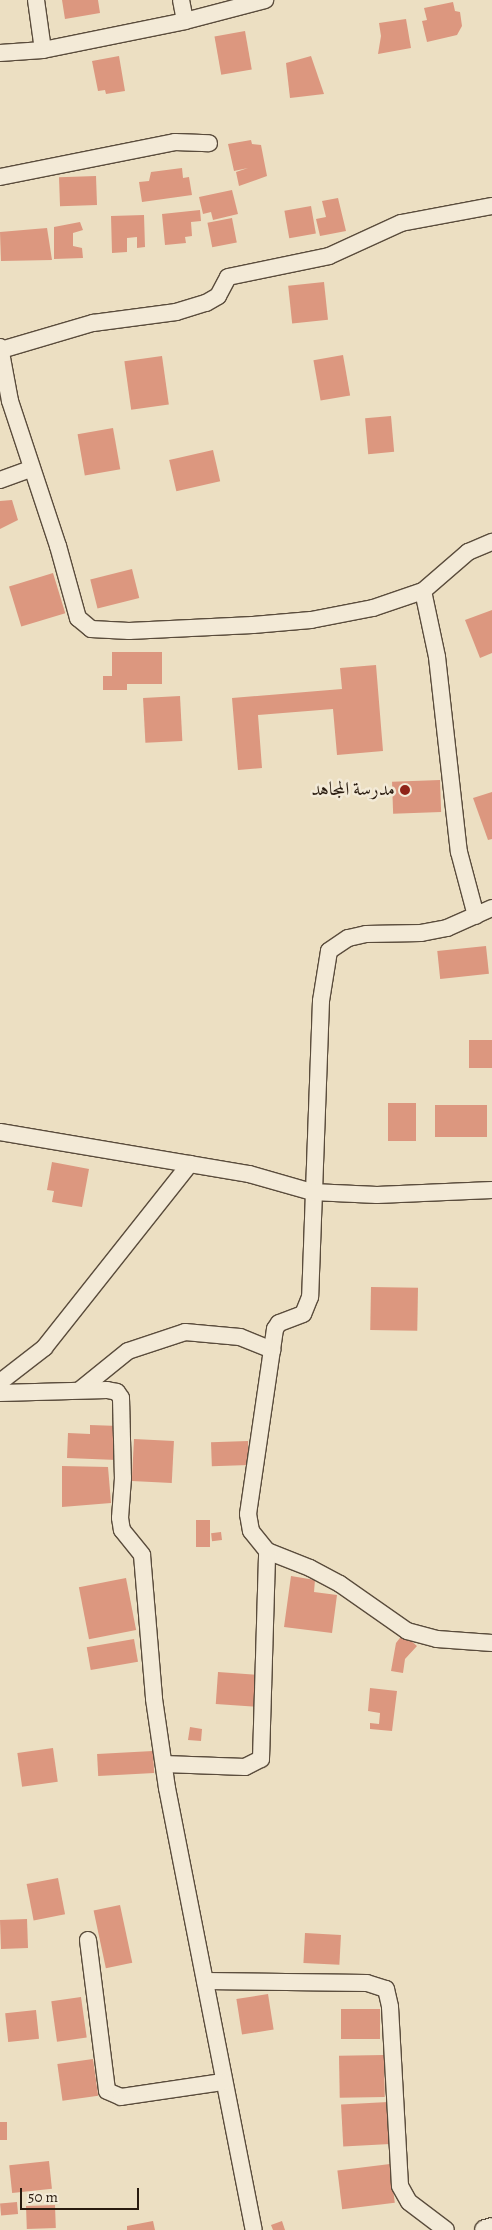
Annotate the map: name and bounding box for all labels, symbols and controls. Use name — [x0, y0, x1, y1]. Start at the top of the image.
place label: مدرسة المجاهد — [311, 779, 395, 801]
marker: مدرسة المجاهد — [399, 784, 411, 796]
scale bar — [22, 2178, 141, 2210]
text: 50 m — [28, 2187, 58, 2207]

